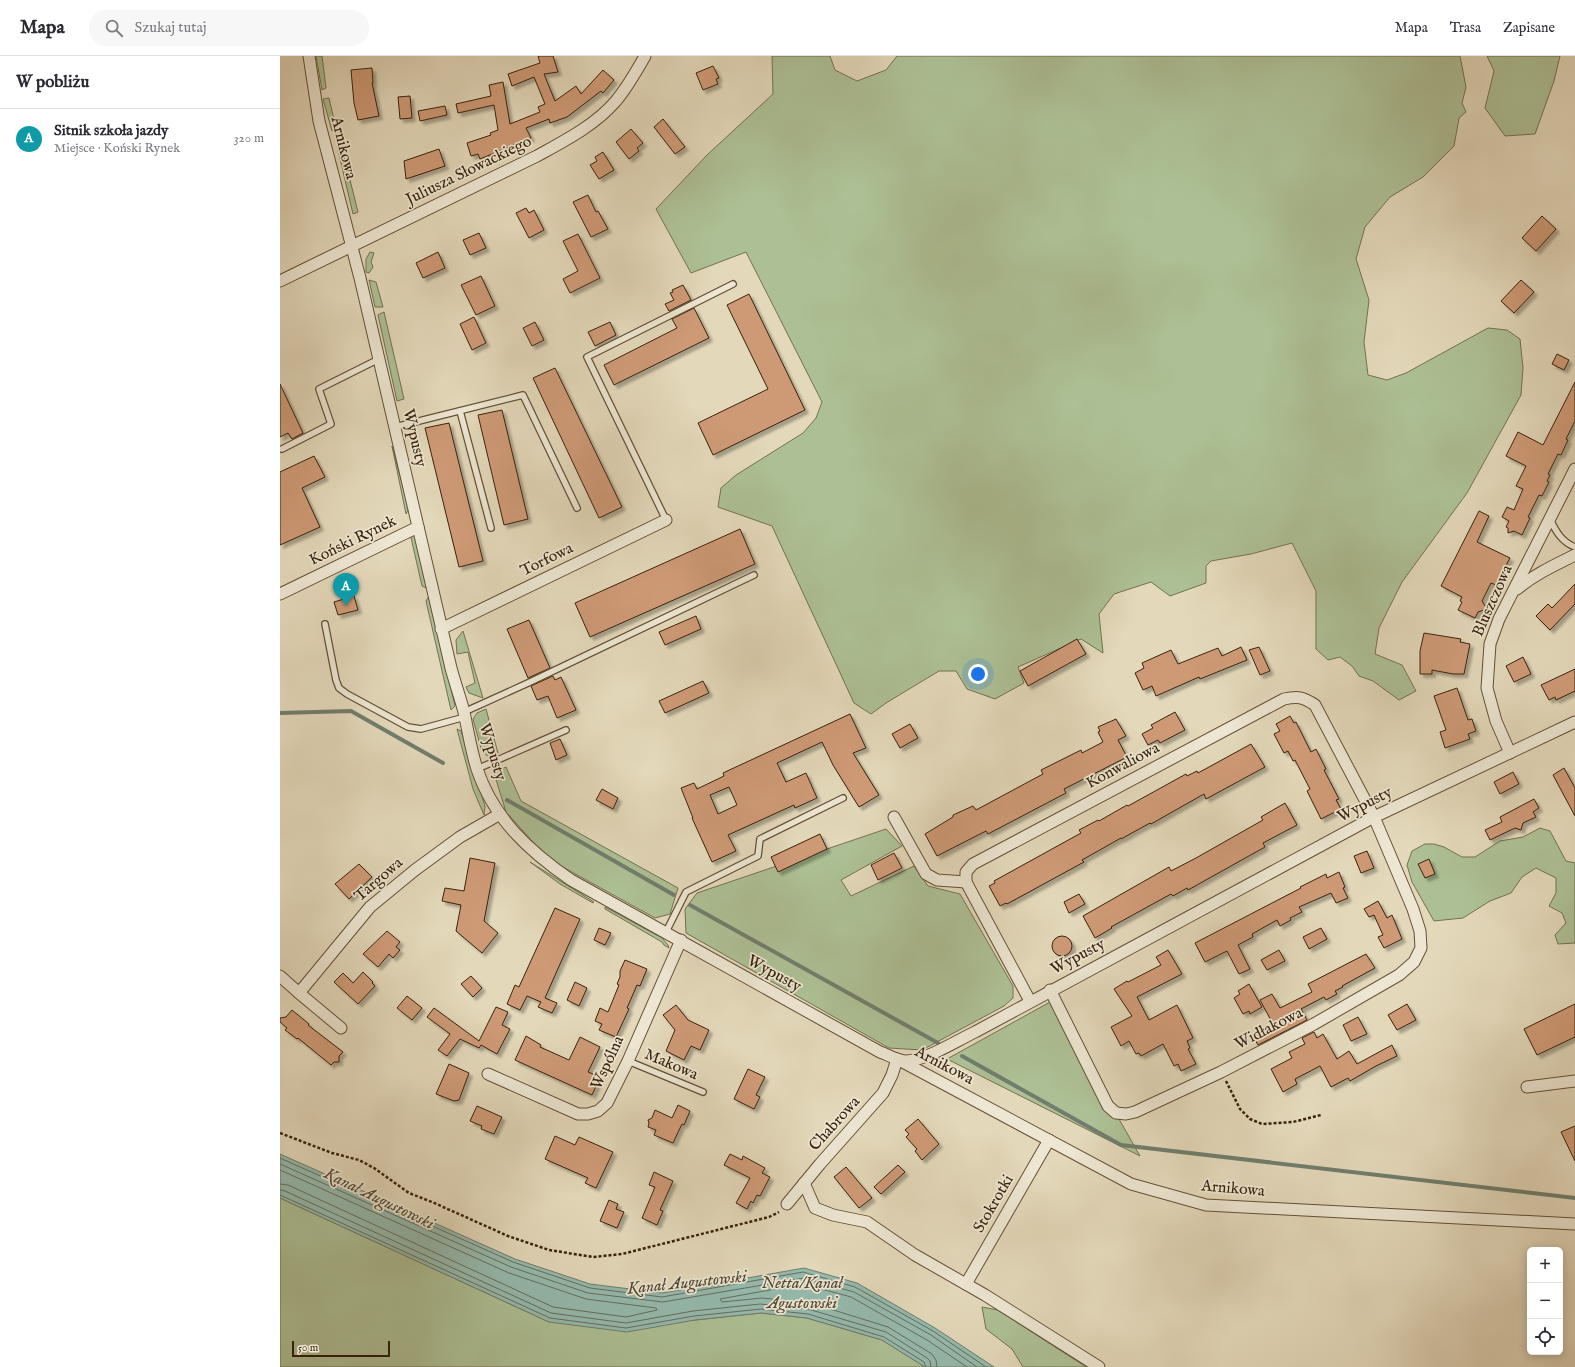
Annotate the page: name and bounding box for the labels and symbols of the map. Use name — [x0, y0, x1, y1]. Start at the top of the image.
street label: Arnikowa — [325, 114, 360, 181]
street label: Juliusza Słowackiego — [401, 132, 535, 211]
street label: Wypusty — [398, 407, 430, 469]
street label: Koński Rynek — [306, 511, 400, 571]
street label: Torfowa — [517, 539, 577, 581]
street label: Bluszczowa — [1468, 562, 1518, 640]
pin: A — [333, 573, 359, 606]
your location — [968, 664, 988, 684]
street label: Wypusty — [474, 721, 510, 783]
street label: Konwaliowa — [1083, 738, 1163, 794]
street label: Wypusty — [1334, 783, 1396, 827]
street label: Targowa — [351, 853, 407, 906]
street label: Wypusty — [1047, 934, 1109, 980]
street label: Wypusty — [743, 951, 805, 997]
street label: Widłakowa — [1232, 1003, 1306, 1055]
street label: Wspólna — [587, 1033, 629, 1093]
street label: Arnikowa — [910, 1042, 977, 1090]
street label: Makowa — [641, 1045, 701, 1085]
street label: Chabrowa — [805, 1092, 865, 1156]
water label: Kanał Augustowski — [320, 1163, 439, 1235]
street label: Stokrotki — [969, 1171, 1019, 1237]
street label: Arnikowa — [1199, 1176, 1266, 1202]
water label: Kanał Augustowski — [625, 1266, 749, 1300]
water label: Netta/Kanał Agustowski — [762, 1273, 844, 1314]
scale bar — [292, 1339, 390, 1358]

